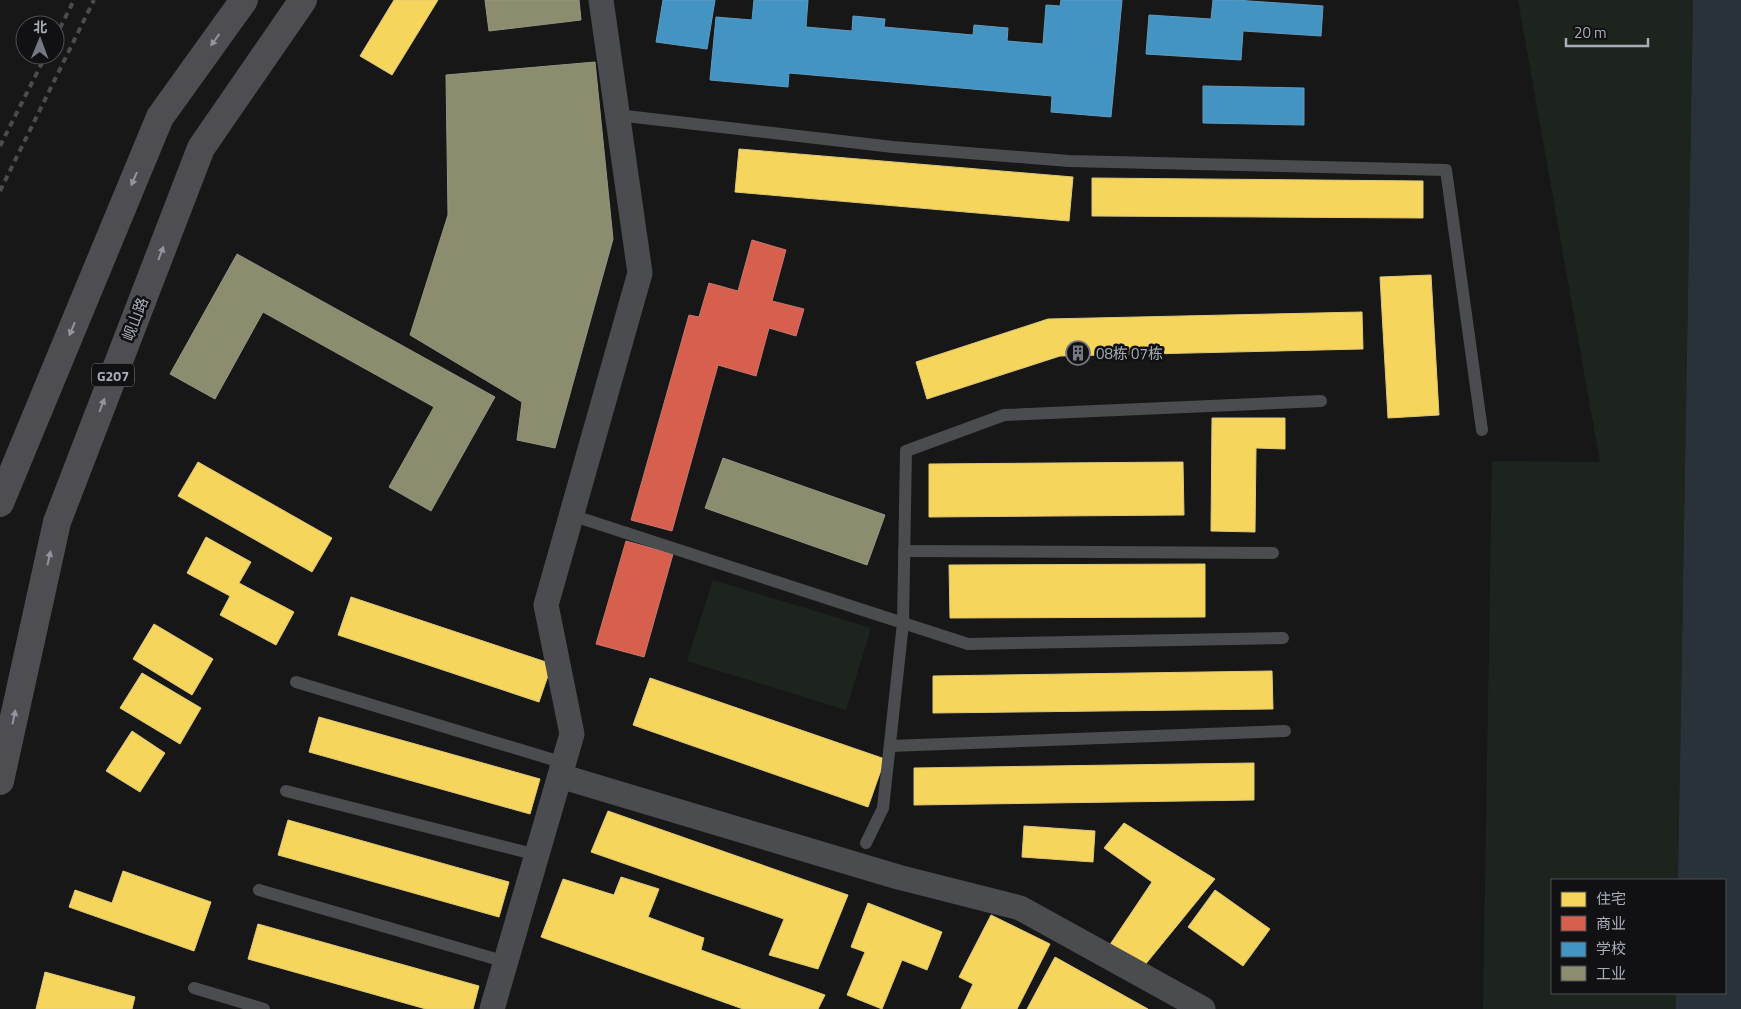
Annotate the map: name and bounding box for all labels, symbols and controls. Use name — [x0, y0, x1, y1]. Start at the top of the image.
north arrow — [15, 15, 65, 65]
scale bar — [1566, 15, 1648, 47]
text: 北 — [33, 16, 47, 37]
text: 20 m — [1574, 21, 1607, 44]
one-way arrow — [210, 33, 220, 47]
one-way arrow — [130, 172, 138, 186]
one-way arrow — [157, 246, 165, 260]
street label: 岘山路 — [116, 294, 154, 344]
one-way arrow — [68, 322, 76, 337]
building icon: 08栋 07栋 — [1065, 340, 1091, 366]
place label: 08栋 07栋 — [1096, 342, 1163, 365]
road number: G207 — [92, 364, 134, 386]
one-way arrow — [99, 397, 106, 412]
one-way arrow — [45, 550, 53, 565]
one-way arrow — [10, 709, 18, 724]
legend — [1551, 879, 1726, 994]
text: 住宅 — [1596, 887, 1626, 910]
text: 商业 — [1596, 912, 1626, 935]
text: 学校 — [1596, 937, 1626, 960]
text: 工业 — [1596, 962, 1626, 985]

